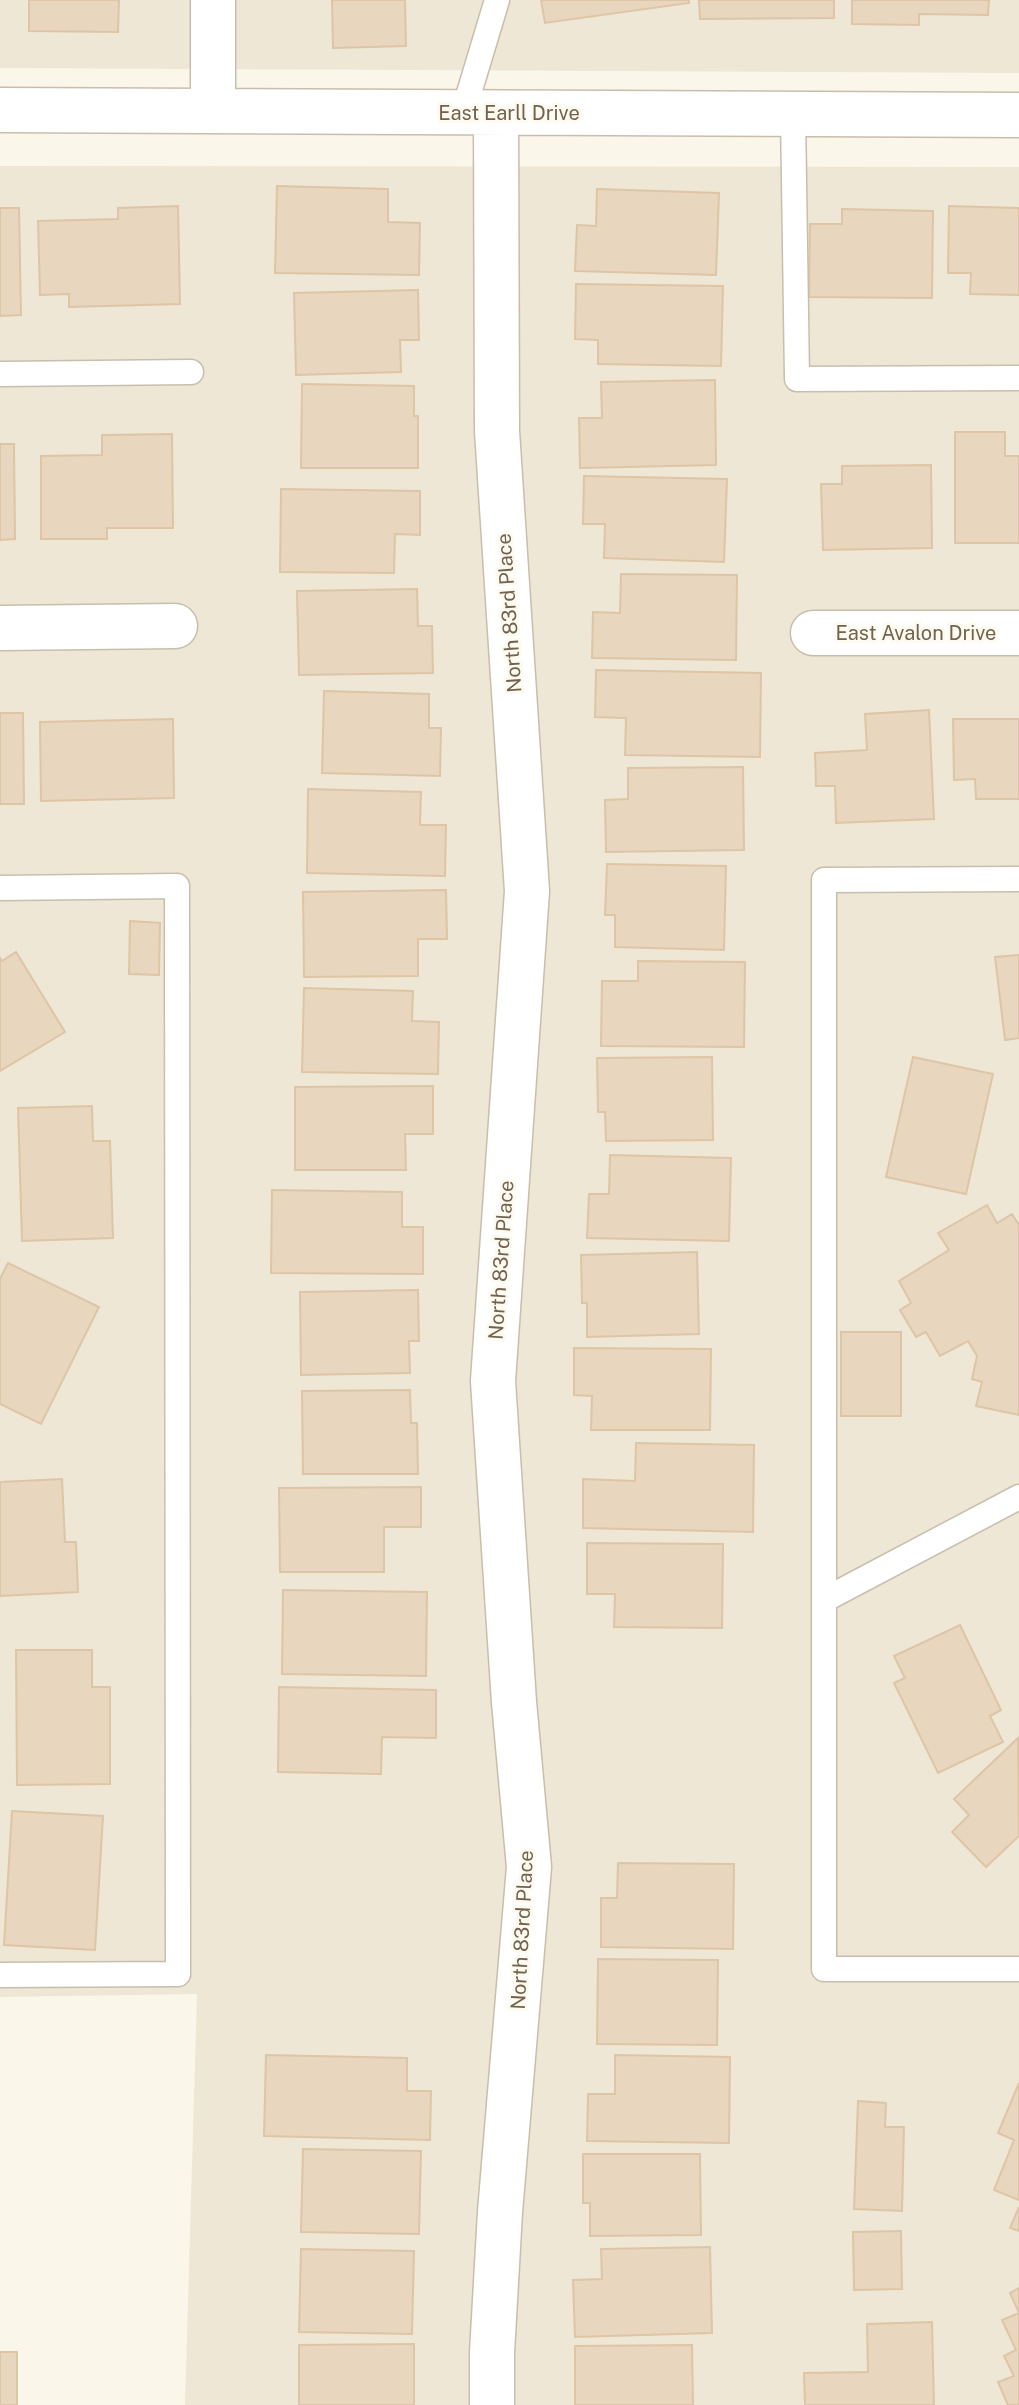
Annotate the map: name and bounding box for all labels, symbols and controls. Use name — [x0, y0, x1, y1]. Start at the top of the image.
street label: East Earll Drive — [438, 101, 580, 125]
street label: North 83rd Place — [491, 533, 527, 693]
street label: East Avalon Drive — [836, 621, 996, 645]
street label: North 83rd Place — [483, 1180, 519, 1340]
street label: North 83rd Place — [506, 1850, 538, 2010]

